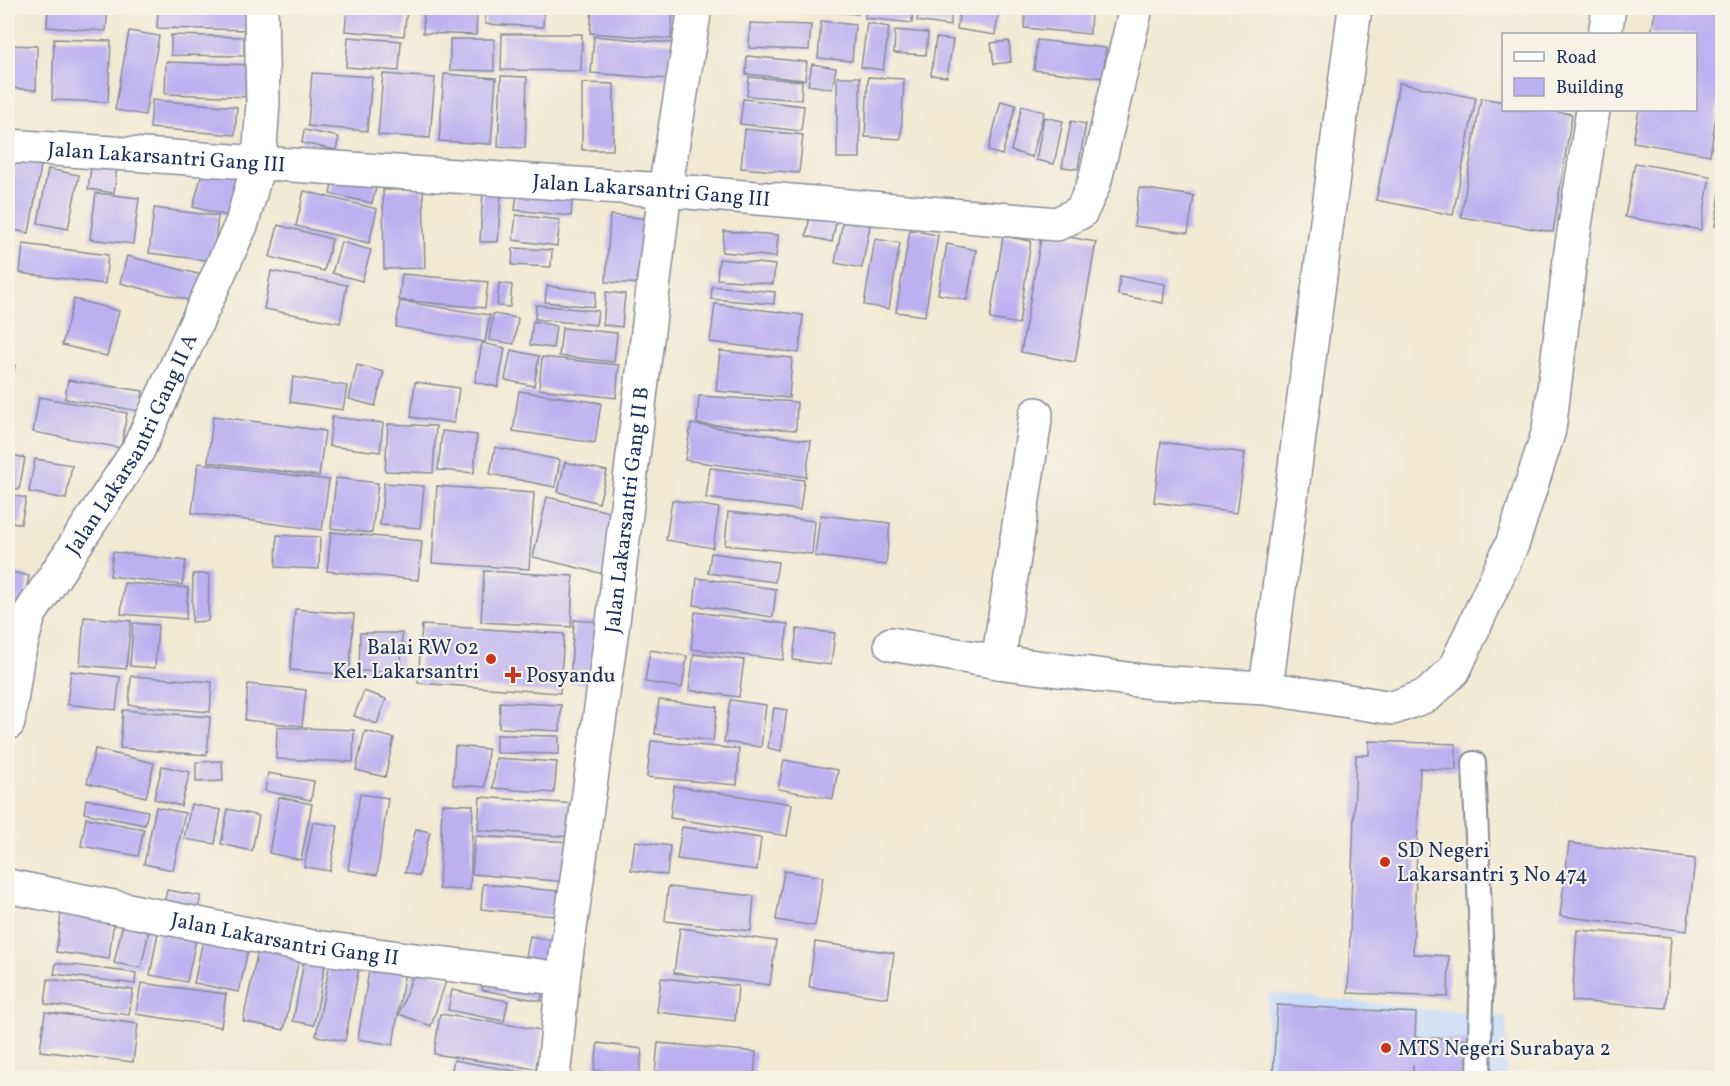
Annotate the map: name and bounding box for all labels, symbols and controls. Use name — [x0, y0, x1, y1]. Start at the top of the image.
legend — [1502, 33, 1697, 111]
text: Road — [1556, 46, 1597, 71]
text: Building — [1556, 76, 1624, 101]
street label: Jalan Lakarsantri Gang III — [47, 136, 286, 181]
street label: Jalan Lakarsantri Gang III — [532, 168, 771, 215]
street label: Jalan Lakarsantri Gang II A — [59, 329, 205, 561]
street label: Jalan Lakarsantri Gang II B — [599, 385, 657, 635]
place label: Balai RW 02 Kel. Lakarsantri — [333, 634, 479, 687]
marker: Balai RW 02 Kel. Lakarsantri — [484, 652, 498, 666]
place label: Posyandu — [526, 662, 616, 691]
marker: Posyandu — [504, 666, 522, 684]
place label: SD Negeri Lakarsantri 3 No 474 — [1397, 837, 1588, 890]
marker: SD Negeri Lakarsantri 3 No 474 — [1378, 855, 1392, 869]
street label: Jalan Lakarsantri Gang II — [168, 906, 400, 974]
place label: MTS Negeri Surabaya 2 — [1398, 1035, 1611, 1064]
marker: MTS Negeri Surabaya 2 — [1379, 1041, 1393, 1055]

